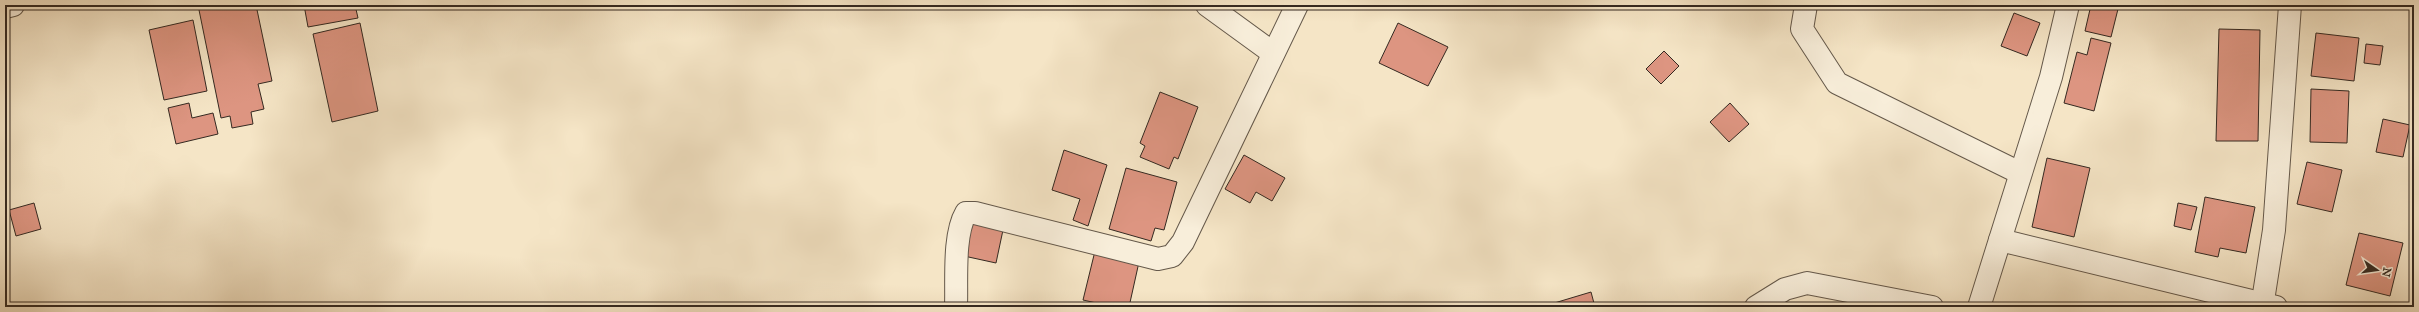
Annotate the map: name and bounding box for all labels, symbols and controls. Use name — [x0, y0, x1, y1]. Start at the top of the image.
north arrow — [2357, 250, 2397, 290]
text: N — [2379, 266, 2394, 279]

